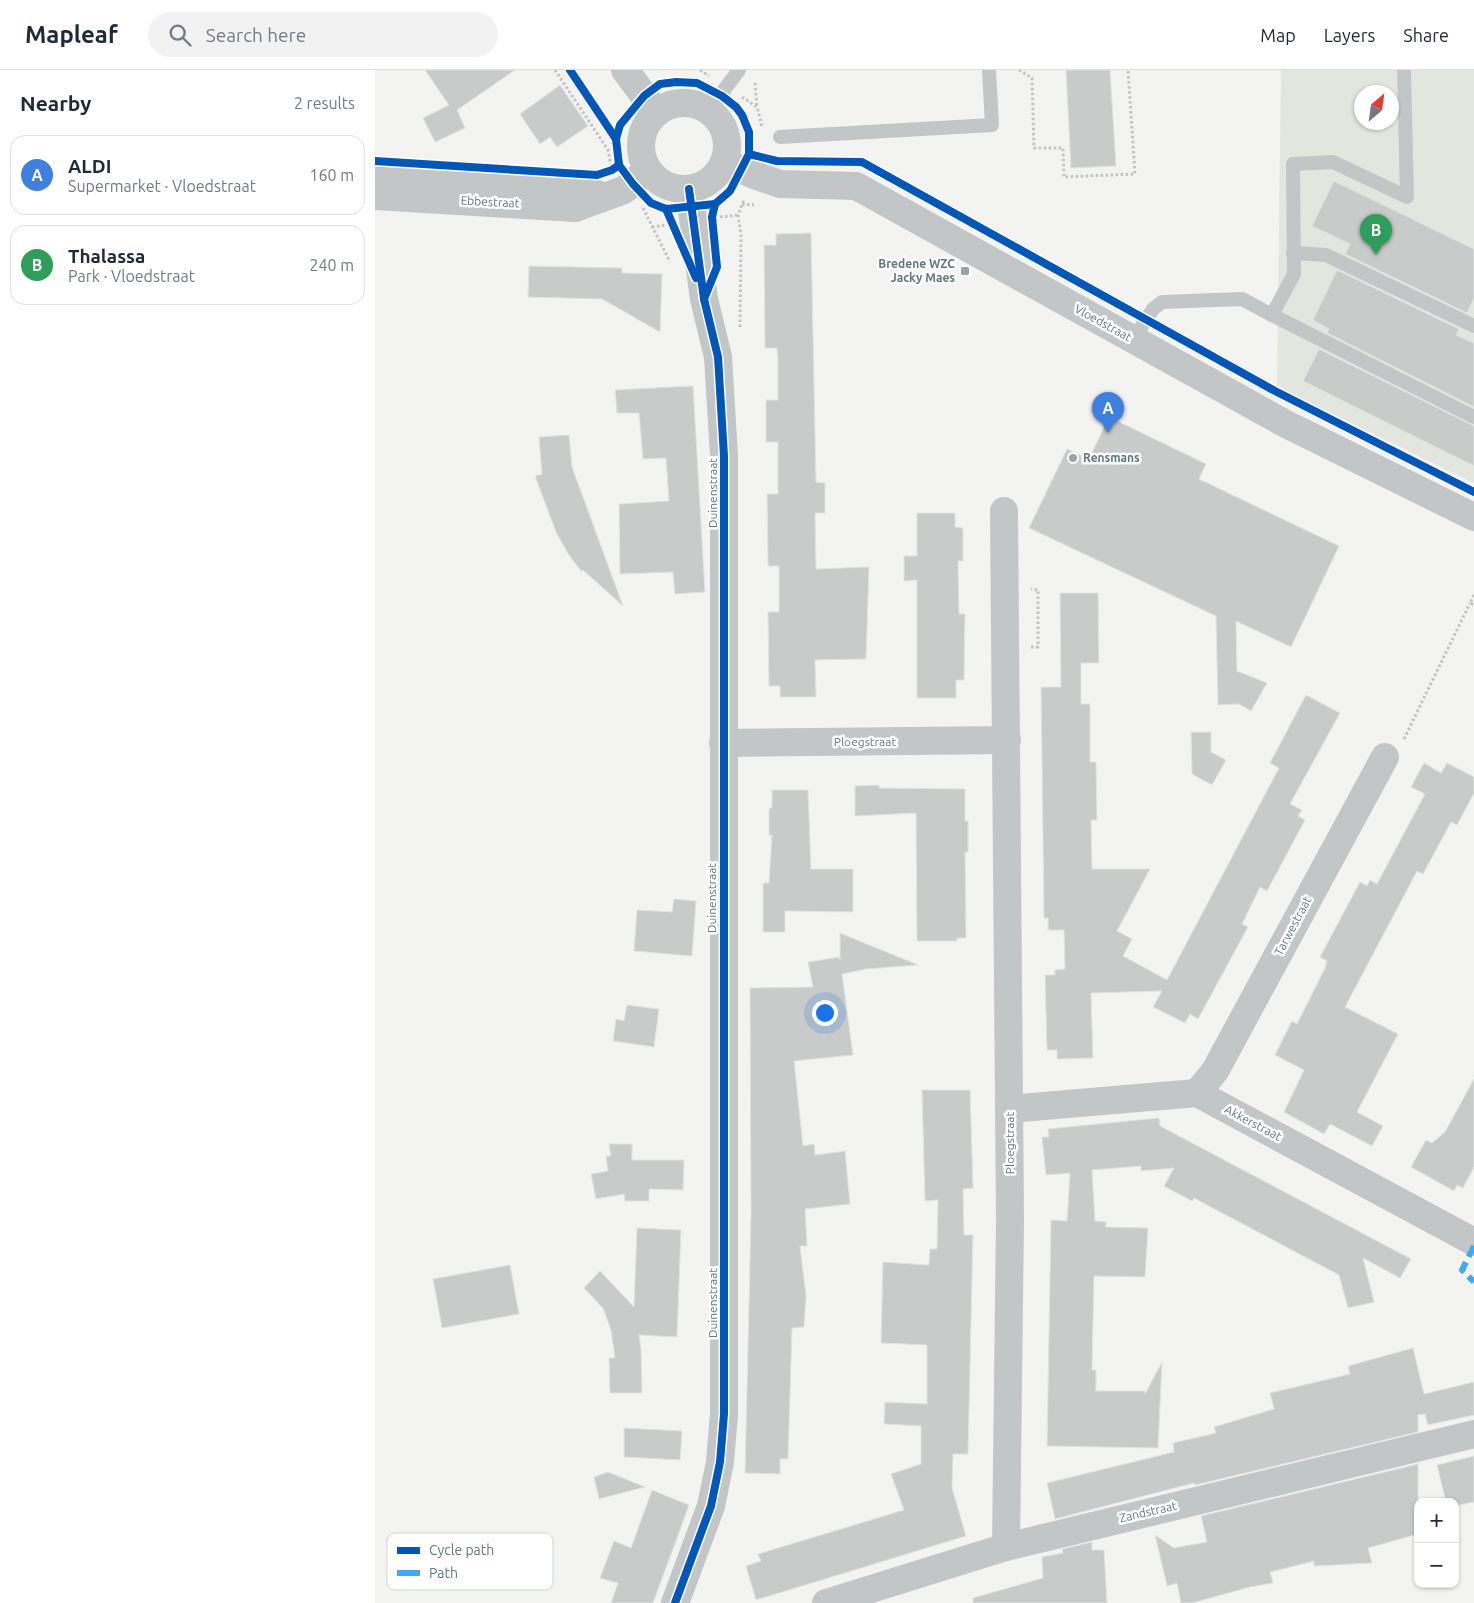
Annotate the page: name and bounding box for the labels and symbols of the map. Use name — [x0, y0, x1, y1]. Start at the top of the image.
north arrow — [1354, 85, 1399, 130]
street label: Ebbestraat — [460, 193, 520, 210]
pin: B — [1360, 214, 1392, 255]
place label: Bredene WZC Jacky Maes — [878, 257, 955, 284]
marker: Bredene WZC Jacky Maes — [959, 265, 971, 277]
street label: Vloedstraat — [1073, 302, 1134, 344]
pin: A — [1092, 392, 1124, 433]
place label: Rensmans — [1083, 451, 1140, 464]
marker: Rensmans — [1067, 452, 1079, 464]
street label: Duinenstraat — [706, 458, 719, 528]
street label: Ploegstraat — [834, 735, 896, 748]
street label: Duinenstraat — [705, 863, 718, 933]
street label: Tarwestraat — [1272, 894, 1314, 957]
your location — [812, 1000, 838, 1026]
street label: Akkerstraat — [1223, 1102, 1284, 1143]
street label: Ploegstraat — [1003, 1112, 1016, 1174]
street label: Duinenstraat — [706, 1268, 719, 1338]
street label: Zandstraat — [1118, 1499, 1178, 1524]
legend — [387, 1533, 553, 1590]
text: Cycle path — [429, 1542, 494, 1558]
text: Path — [429, 1565, 458, 1581]

